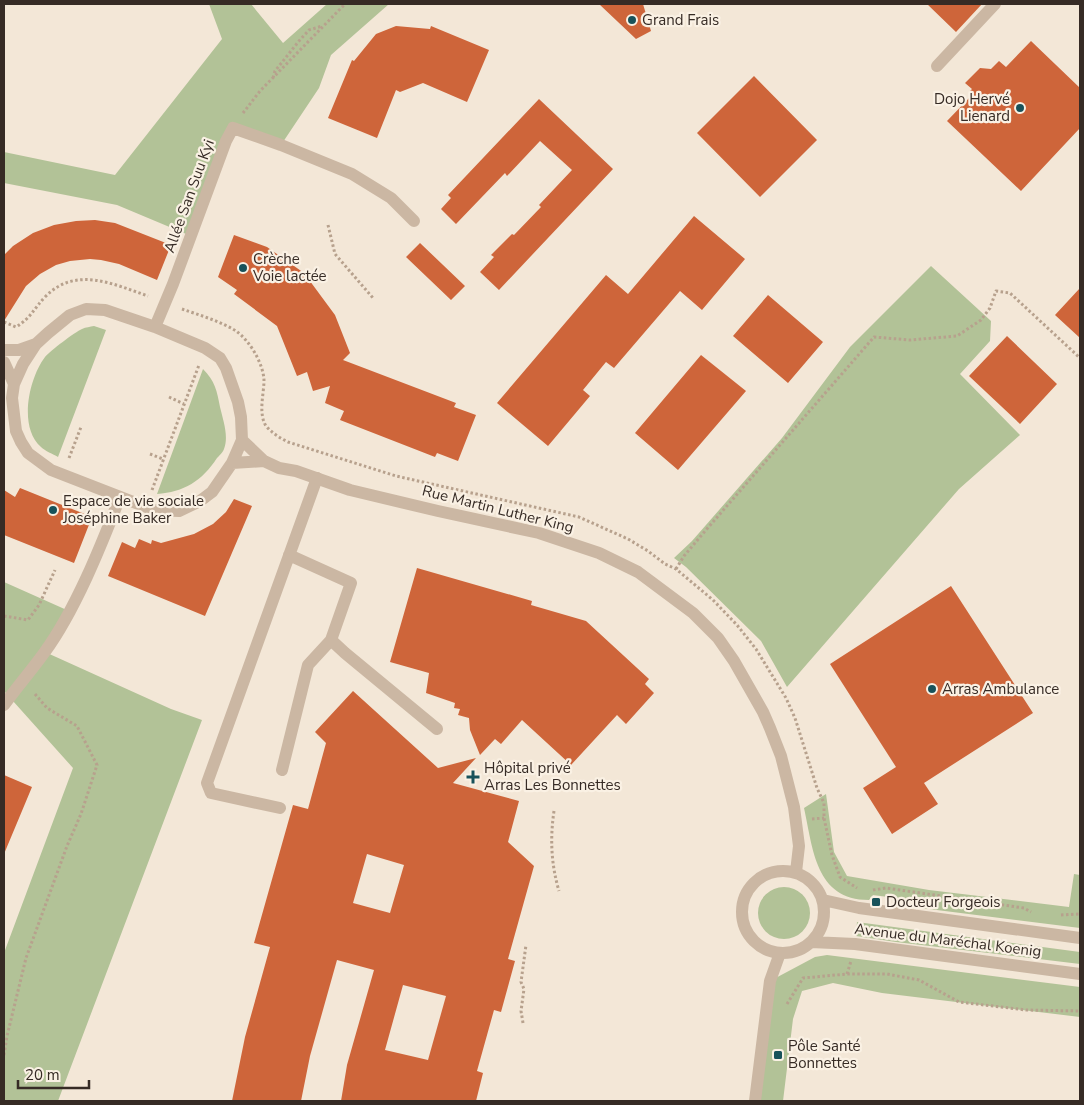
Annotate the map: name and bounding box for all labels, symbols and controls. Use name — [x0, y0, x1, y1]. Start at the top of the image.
place label: Grand Frais — [642, 10, 719, 30]
marker: Grand Frais — [626, 14, 638, 26]
place label: Dojo Hervé Lienard — [934, 89, 1010, 126]
marker: Dojo Hervé Lienard — [1014, 102, 1026, 114]
street label: Allée San Suu Kyi — [159, 137, 219, 255]
place label: Crèche Voie lactée — [252, 249, 327, 286]
marker: Crèche Voie lactée — [237, 262, 249, 274]
street label: Rue Martin Luther King — [420, 480, 576, 538]
place label: Espace de vie sociale Joséphine Baker — [62, 491, 204, 528]
marker: Espace de vie sociale Joséphine Baker — [47, 504, 59, 516]
place label: Arras Ambulance — [942, 679, 1059, 699]
marker: Arras Ambulance — [926, 683, 938, 695]
place label: Hôpital privé Arras Les Bonnettes — [484, 758, 621, 795]
marker: Hôpital privé Arras Les Bonnettes — [466, 770, 480, 784]
place label: Docteur Forgeois — [886, 892, 1001, 912]
marker: Docteur Forgeois — [870, 896, 882, 908]
street label: Avenue du Maréchal Koenig — [853, 919, 1043, 961]
place label: Pôle Santé Bonnettes — [788, 1036, 861, 1073]
marker: Pôle Santé Bonnettes — [772, 1049, 784, 1061]
scale bar — [18, 1058, 89, 1090]
text: 20 m — [25, 1065, 60, 1085]

